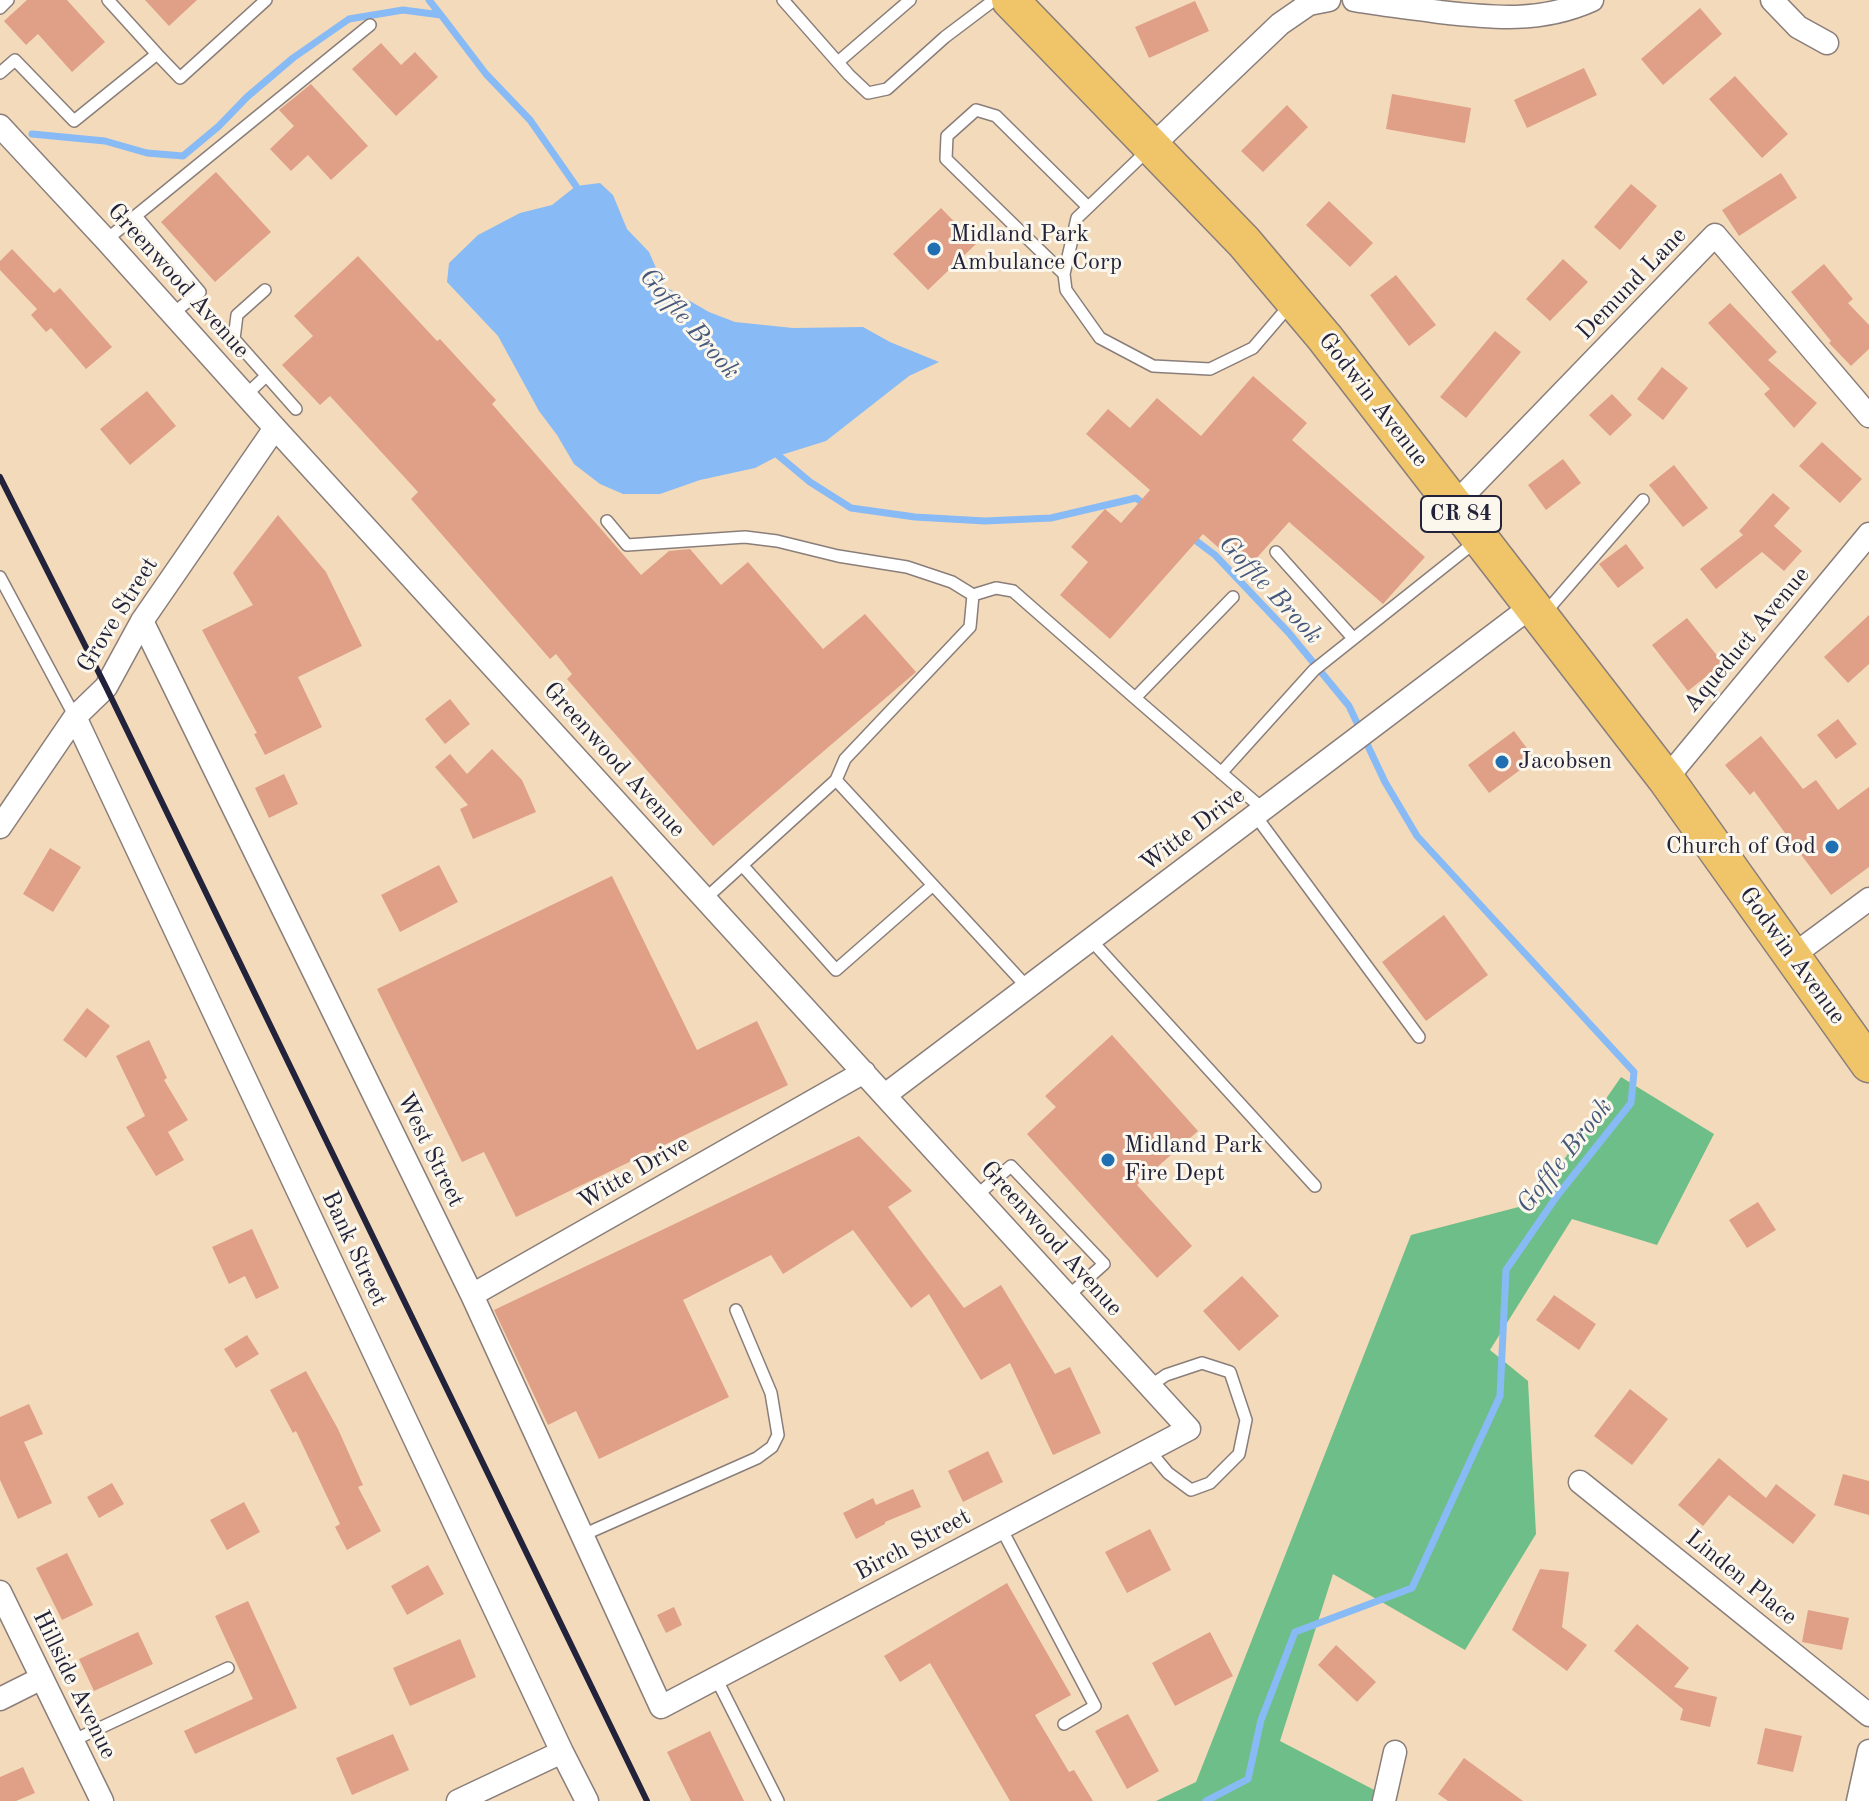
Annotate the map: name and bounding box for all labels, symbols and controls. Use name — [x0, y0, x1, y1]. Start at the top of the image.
street label: Greenwood Avenue — [101, 197, 255, 365]
place label: Midland Park Ambulance Corp — [950, 221, 1122, 277]
street label: Demund Lane — [1571, 222, 1693, 346]
marker: Midland Park Ambulance Corp — [925, 240, 943, 258]
water label: Goffle Brook — [632, 262, 746, 386]
street label: Godwin Avenue — [1312, 327, 1434, 473]
road number: CR 84 — [1421, 496, 1501, 532]
water label: Goffle Brook — [1212, 529, 1328, 651]
street label: Grove Street — [71, 552, 165, 678]
street label: Aqueduct Avenue — [1678, 561, 1816, 719]
street label: Greenwood Avenue — [537, 676, 691, 844]
place label: Jacobsen — [1518, 748, 1612, 776]
marker: Jacobsen — [1493, 753, 1511, 771]
street label: Witte Drive — [1135, 781, 1251, 879]
place label: Church of God — [1666, 833, 1816, 861]
marker: Church of God — [1823, 838, 1841, 856]
street label: Godwin Avenue — [1733, 882, 1851, 1030]
street label: West Street — [390, 1088, 470, 1212]
water label: Goffle Brook — [1510, 1092, 1620, 1220]
street label: Witte Drive — [573, 1130, 695, 1216]
place label: Midland Park Fire Dept — [1124, 1132, 1263, 1188]
marker: Midland Park Fire Dept — [1099, 1151, 1117, 1169]
street label: Greenwood Avenue — [974, 1155, 1128, 1323]
street label: Bank Street — [315, 1187, 393, 1311]
street label: Birch Street — [850, 1503, 976, 1587]
street label: Linden Place — [1680, 1524, 1802, 1632]
street label: Hillside Avenue — [26, 1606, 122, 1764]

